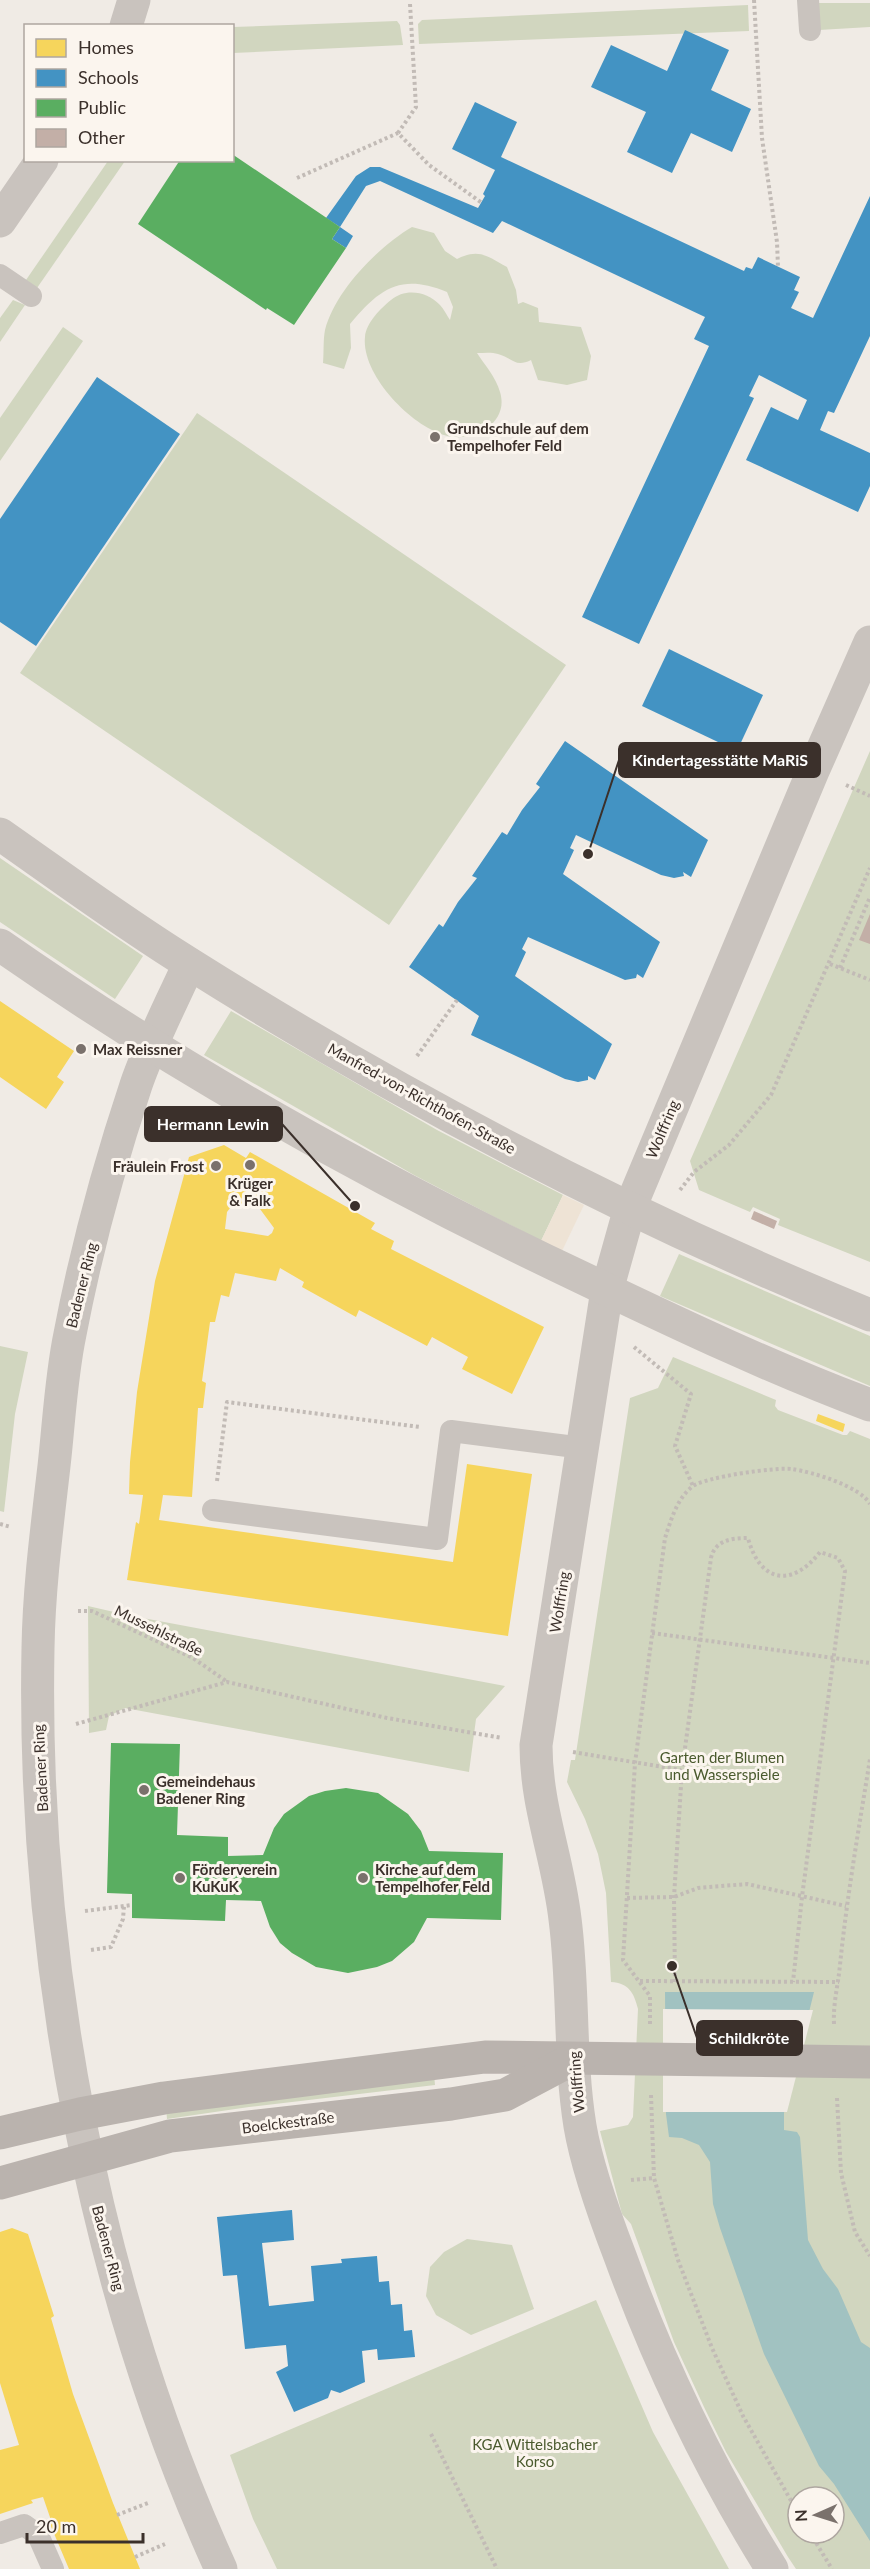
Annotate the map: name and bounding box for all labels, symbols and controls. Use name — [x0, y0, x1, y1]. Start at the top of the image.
legend — [24, 24, 234, 162]
text: Homes — [78, 36, 134, 58]
text: Schools — [78, 66, 139, 88]
text: Public — [78, 96, 126, 118]
text: Other — [78, 126, 125, 148]
place label: Grundschule auf dem Tempelhofer Feld — [447, 419, 589, 454]
marker: Grundschule auf dem Tempelhofer Feld — [428, 430, 442, 444]
callout: Kindertagesstätte MaRiS — [619, 743, 820, 777]
text: Kindertagesstätte MaRiS — [632, 750, 808, 769]
street label: Manfred-von-Richthofen-Straße — [325, 1039, 519, 1157]
place label: Max Reissner — [93, 1040, 183, 1058]
marker: Max Reissner — [74, 1042, 88, 1056]
street label: Wolffring — [642, 1097, 682, 1161]
callout: Hermann Lewin — [145, 1107, 282, 1141]
text: Hermann Lewin — [157, 1114, 269, 1133]
place label: Fräulein Frost — [113, 1157, 204, 1175]
marker: Krüger & Falk — [243, 1158, 257, 1172]
marker: Fräulein Frost — [209, 1159, 223, 1173]
place label: Krüger & Falk — [227, 1174, 273, 1209]
street label: Badener Ring — [62, 1240, 100, 1330]
street label: Wolffring — [545, 1570, 573, 1634]
street label: Mussehlstraße — [112, 1601, 206, 1659]
street label: Badener Ring — [29, 1724, 51, 1812]
park label: Garten der Blumen und Wasserspiele — [660, 1748, 784, 1783]
place label: Gemeindehaus Badener Ring — [156, 1772, 256, 1807]
marker: Gemeindehaus Badener Ring — [137, 1783, 151, 1797]
place label: Förderverein KuKuK — [192, 1860, 277, 1895]
place label: Kirche auf dem Tempelhofer Feld — [375, 1860, 490, 1895]
marker: Förderverein KuKuK — [173, 1871, 187, 1885]
marker: Kirche auf dem Tempelhofer Feld — [356, 1871, 370, 1885]
callout: Schildkröte — [697, 2021, 802, 2055]
text: Schildkröte — [709, 2028, 790, 2047]
street label: Wolffring — [564, 2050, 588, 2114]
street label: Boelckestraße — [241, 2107, 335, 2137]
street label: Badener Ring — [89, 2203, 129, 2293]
park label: KGA Wittelsbacher Korso — [472, 2435, 598, 2470]
north arrow — [786, 2485, 846, 2545]
scale bar — [27, 2506, 142, 2544]
text: N — [791, 2509, 810, 2522]
text: 20 m — [36, 2515, 76, 2537]

